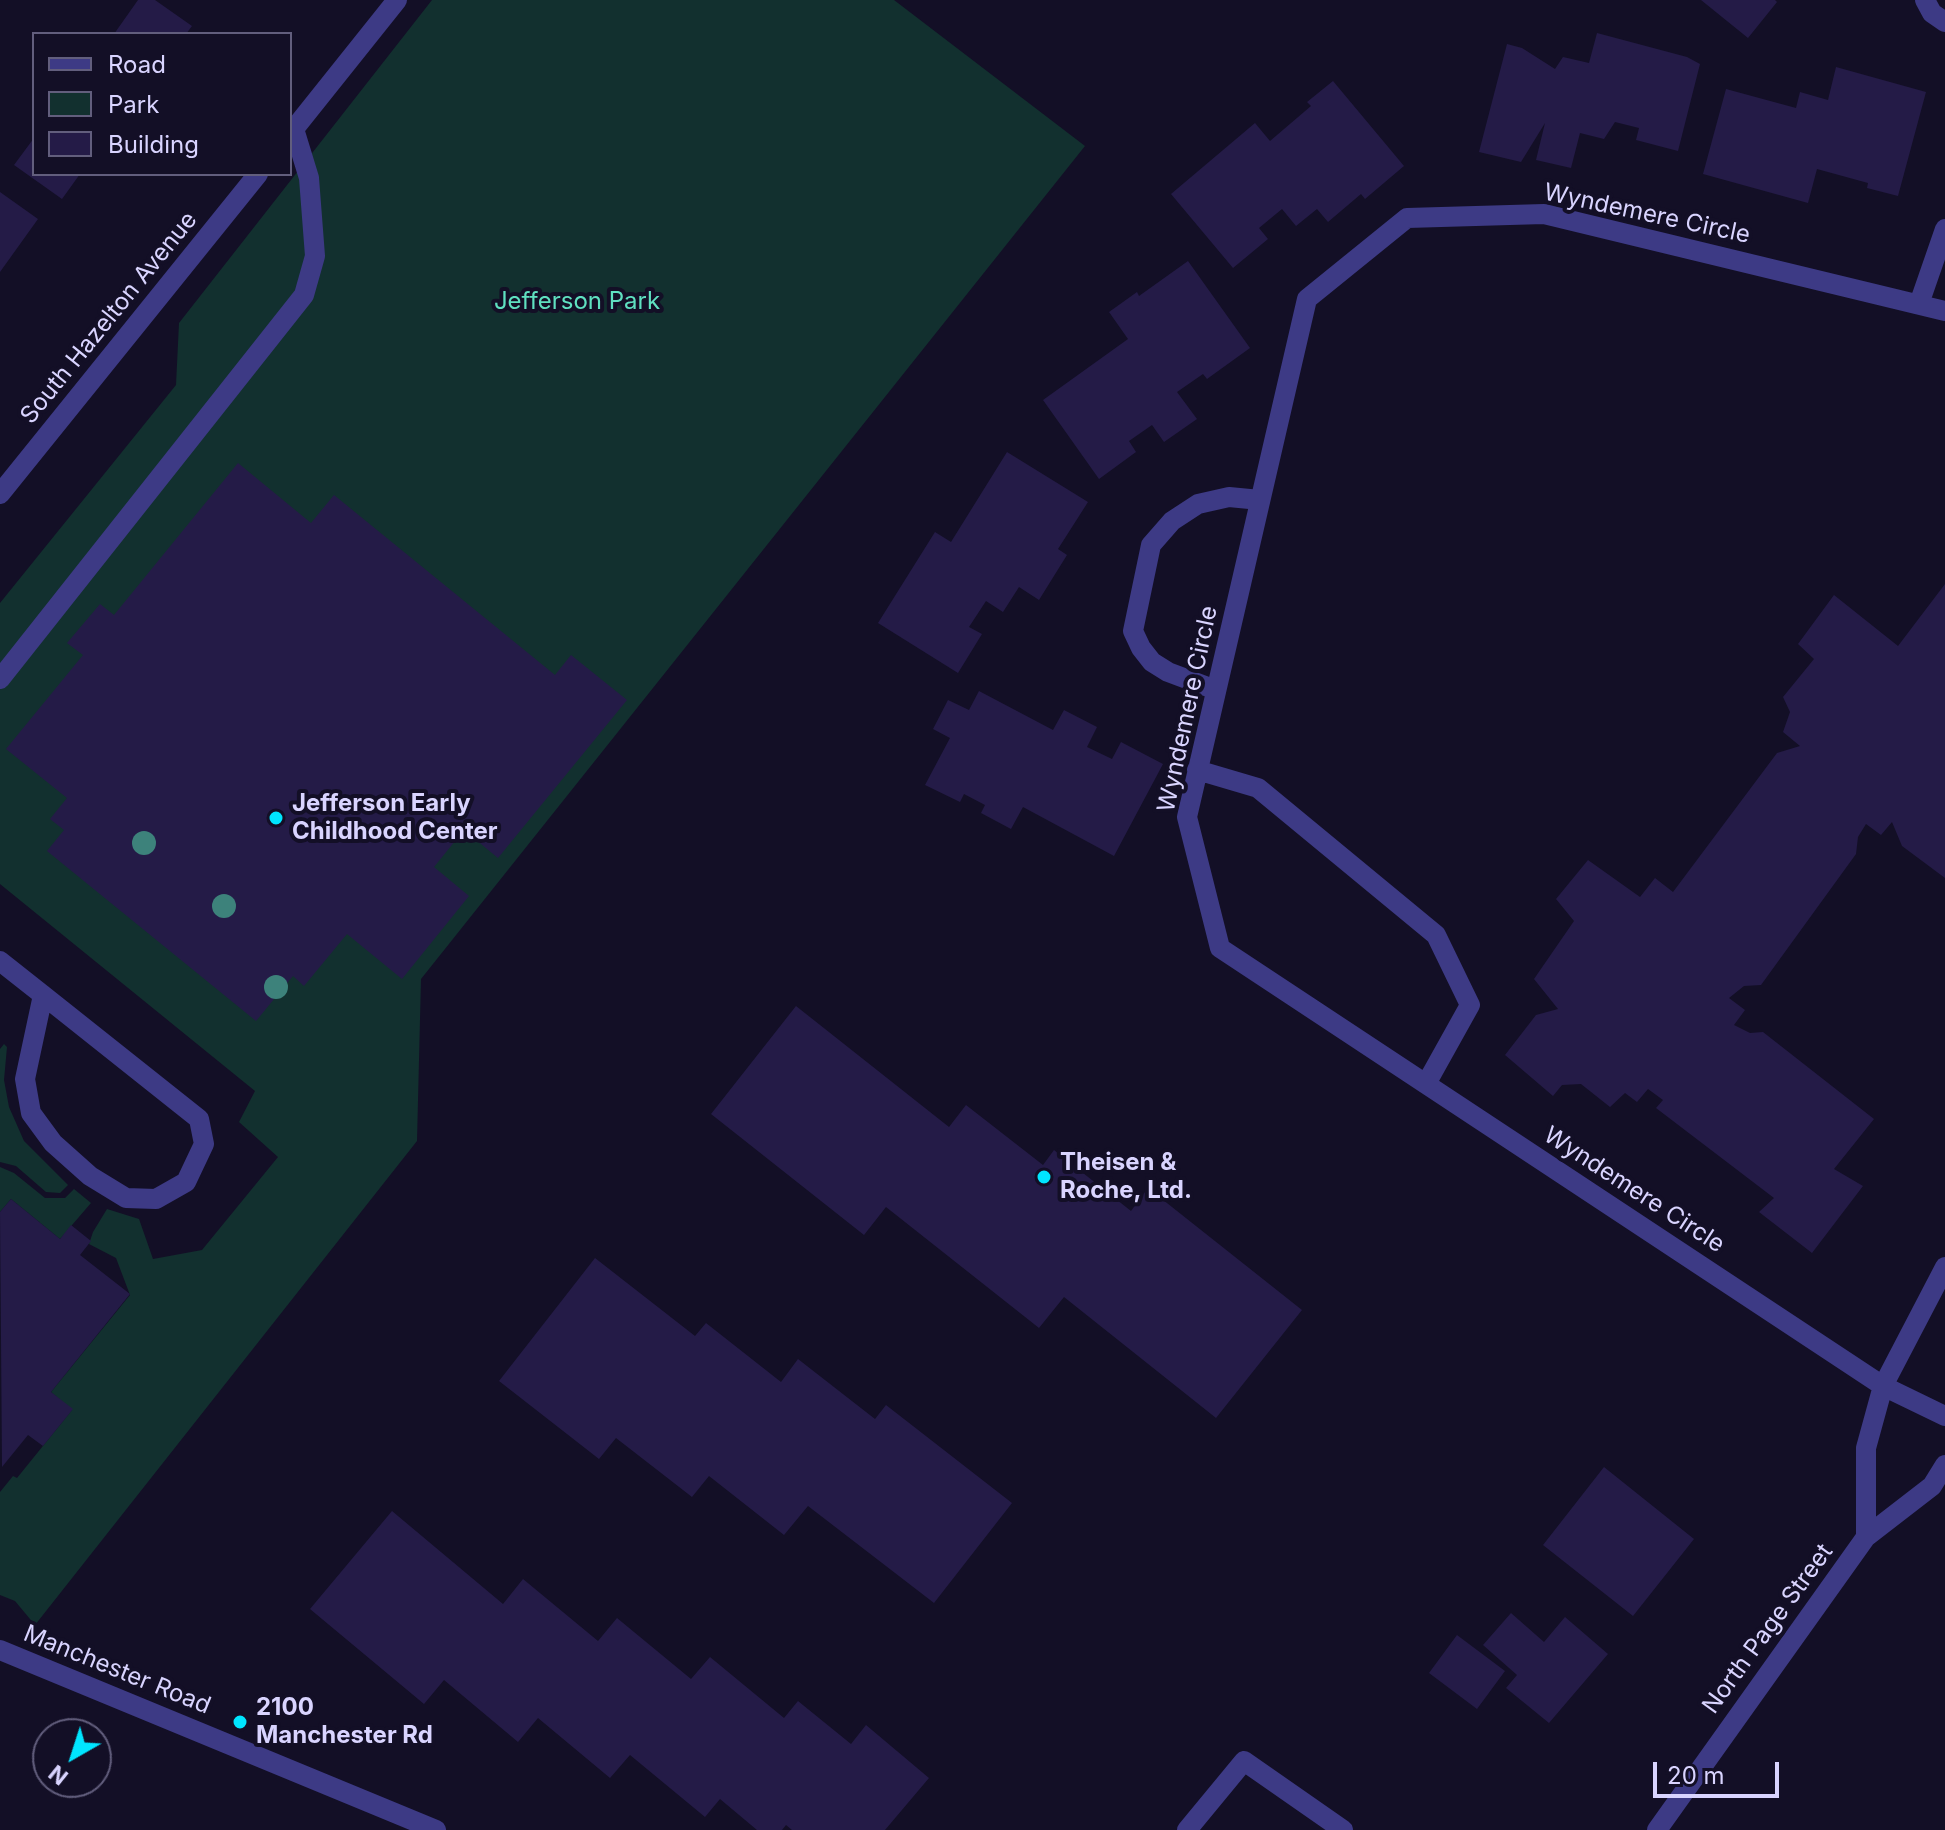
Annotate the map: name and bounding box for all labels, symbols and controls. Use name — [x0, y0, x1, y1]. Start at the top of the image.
legend — [32, 32, 292, 176]
text: Road — [108, 50, 166, 79]
text: Park — [108, 90, 159, 119]
text: Building — [108, 130, 199, 159]
street label: Wyndemere Circle — [1541, 178, 1753, 250]
street label: South Hazelton Avenue — [15, 206, 203, 430]
park label: Jefferson Park — [494, 288, 660, 316]
street label: Wyndemere Circle — [1152, 603, 1224, 815]
place label: Jefferson Early Childhood Center — [292, 790, 498, 846]
marker: Jefferson Early Childhood Center — [267, 809, 285, 827]
street label: Wyndemere Circle — [1538, 1121, 1730, 1259]
place label: Theisen & Roche, Ltd. — [1060, 1149, 1192, 1205]
marker: Theisen & Roche, Ltd. — [1035, 1168, 1053, 1186]
street label: North Page Street — [1697, 1539, 1839, 1719]
street label: Manchester Road — [19, 1619, 215, 1721]
place label: 2100 Manchester Rd — [256, 1694, 433, 1750]
marker: 2100 Manchester Rd — [231, 1713, 249, 1731]
north arrow — [32, 1718, 112, 1798]
scale bar — [1657, 1746, 1783, 1796]
text: N — [43, 1760, 73, 1790]
text: 20 m — [1667, 1761, 1725, 1790]

